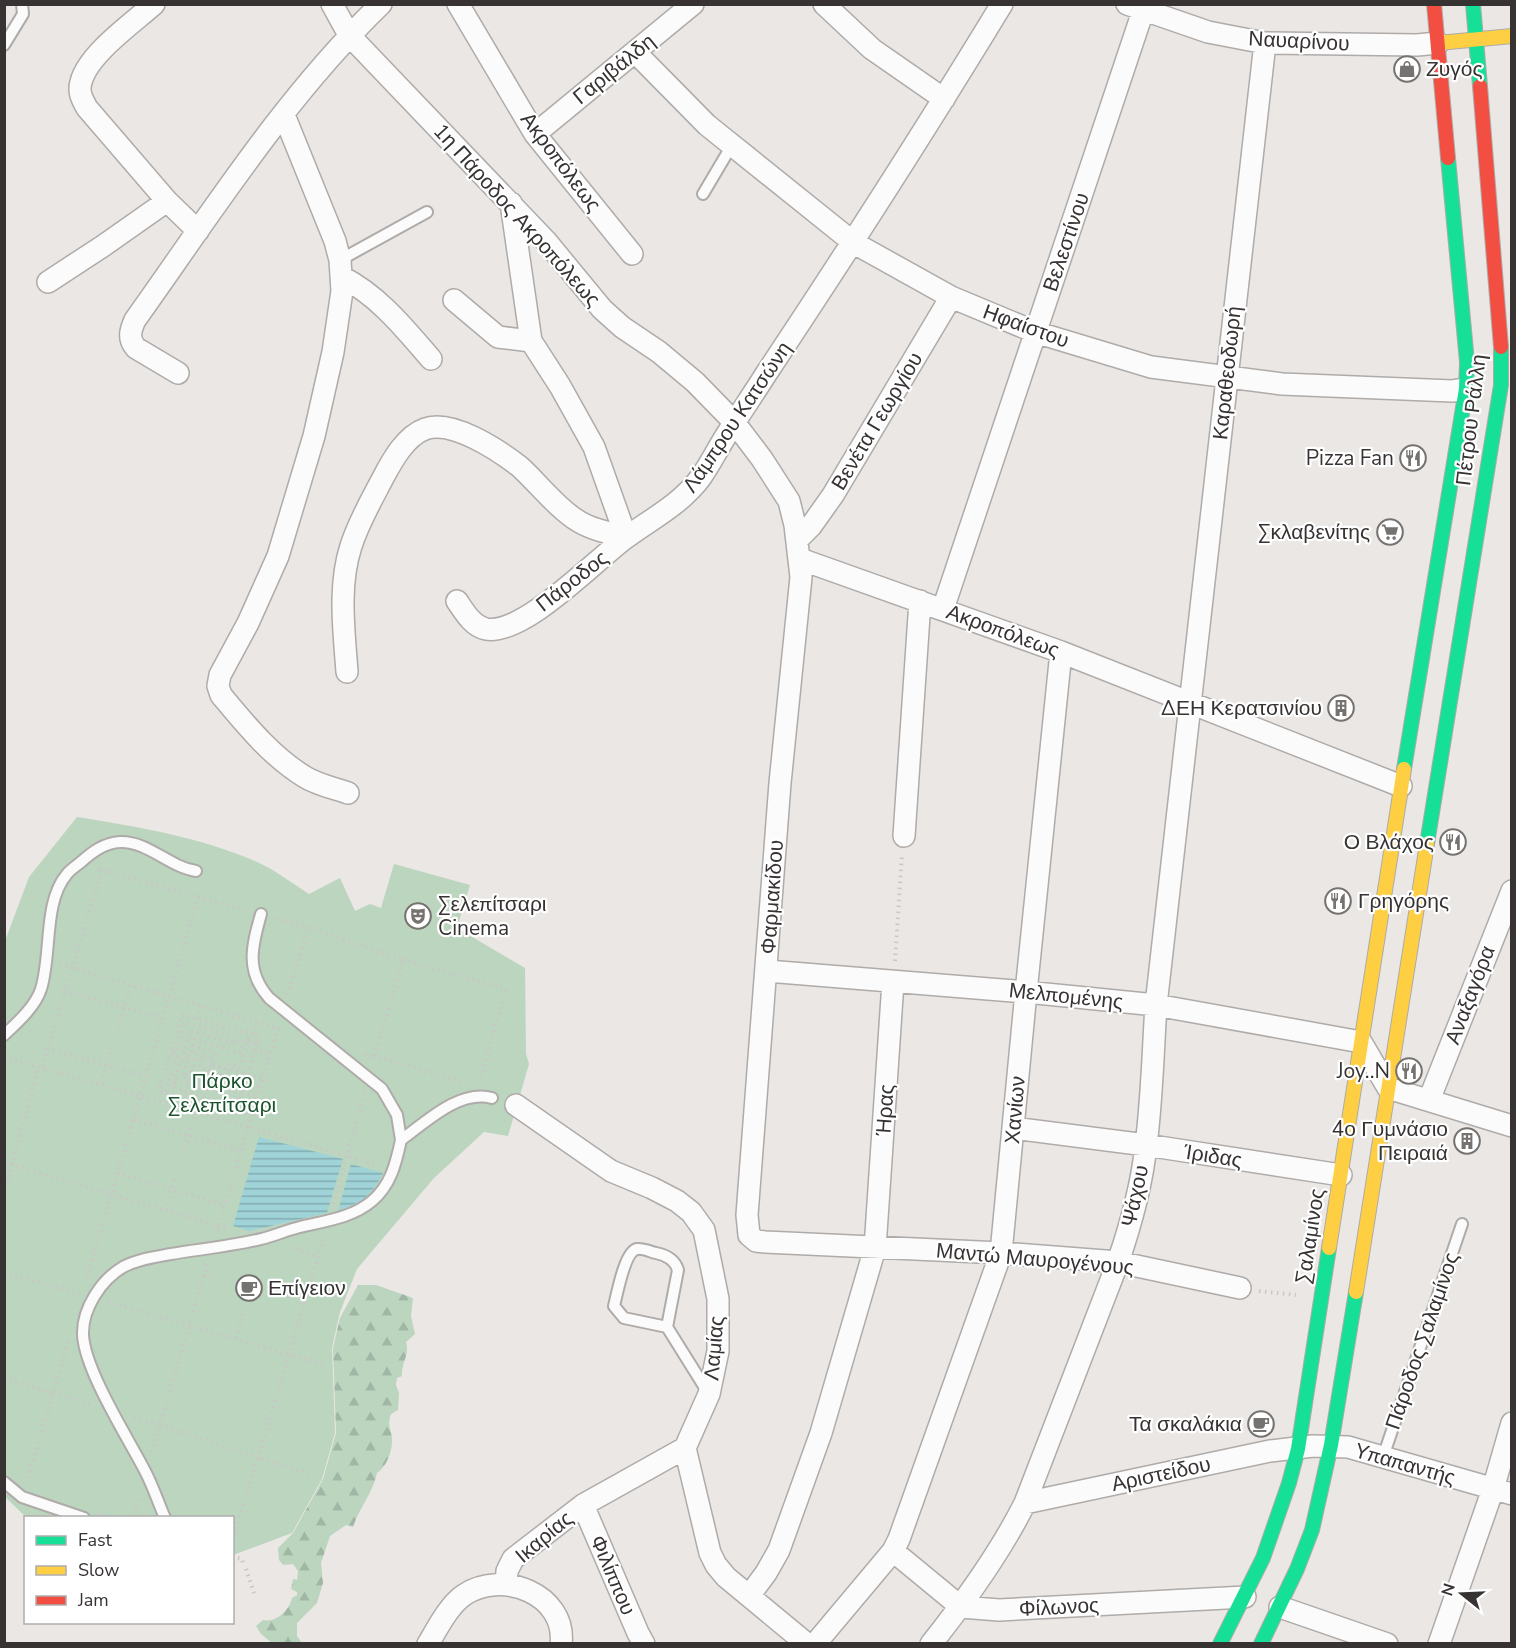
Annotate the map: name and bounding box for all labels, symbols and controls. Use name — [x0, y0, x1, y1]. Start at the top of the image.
street label: Ναυαρίνου — [1248, 24, 1350, 58]
street label: Γαριβάλδη — [567, 27, 661, 111]
shop icon: Ζυγός — [1392, 54, 1422, 84]
place label: Ζυγός — [1426, 55, 1483, 83]
street label: Ακροπόλεως — [514, 106, 608, 218]
street label: 1η Πάροδος Ακροπόλεως — [427, 117, 607, 313]
street label: Βελεστίνου — [1036, 189, 1096, 295]
street label: Ηφαίστου — [979, 298, 1073, 354]
street label: Καραθεοδωρή — [1206, 305, 1248, 441]
street label: Λάμπρου Κατσώνη — [676, 336, 798, 498]
street label: Βενέτα Γεωργίου — [825, 347, 929, 495]
street label: Πέτρου Ράλλη — [1449, 353, 1493, 487]
restaurant icon: Pizza Fan — [1398, 443, 1428, 473]
place label: Pizza Fan — [1306, 444, 1394, 472]
supermarket icon: Σκλαβενίτης — [1375, 517, 1405, 547]
place label: Σκλαβενίτης — [1258, 518, 1370, 546]
street label: Πάροδος — [530, 544, 614, 618]
street label: Ακροπόλεως — [943, 598, 1063, 664]
building icon: ΔΕΗ Κερατσινίου — [1326, 693, 1356, 723]
place label: ΔΕΗ Κερατσινίου — [1161, 694, 1322, 722]
restaurant icon: Ο Βλάχος — [1438, 827, 1468, 857]
place label: Ο Βλάχος — [1344, 828, 1434, 856]
street label: Φαρμακίδου — [754, 839, 790, 955]
restaurant icon: Γρηγόρης — [1323, 886, 1353, 916]
place label: Γρηγόρης — [1358, 887, 1449, 915]
place label: Σελεπίτσαρι Cinema — [438, 890, 547, 942]
theatre icon: Σελεπίτσαρι Cinema — [403, 901, 433, 931]
street label: Αναξαγόρα — [1438, 942, 1502, 1048]
street label: Μελπομένης — [1007, 976, 1125, 1016]
restaurant icon: Joy..N — [1394, 1056, 1424, 1086]
place label: Joy..N — [1336, 1057, 1390, 1085]
park label: Πάρκο Σελεπίτσαρι — [168, 1067, 277, 1119]
street label: Χανίων — [998, 1075, 1032, 1145]
street label: Ήρας — [869, 1083, 901, 1138]
place label: 4ο Γυμνάσιο Πειραιά — [1332, 1115, 1448, 1167]
building icon: 4ο Γυμνάσιο Πειραιά — [1452, 1126, 1482, 1156]
street label: Ίριδας — [1181, 1137, 1244, 1174]
street label: Ψάχου — [1115, 1163, 1155, 1229]
street label: Σαλαμίνος — [1289, 1186, 1331, 1286]
street label: Μαντώ Μαυρογένους — [935, 1236, 1135, 1282]
street label: Πάροδος Σαλαμίνος — [1379, 1249, 1465, 1433]
cafe icon: Επίγειον — [234, 1273, 264, 1303]
place label: Επίγειον — [268, 1274, 346, 1302]
street label: Λαμίας — [697, 1314, 731, 1382]
cafe icon: Τα σκαλάκια — [1246, 1409, 1276, 1439]
place label: Τα σκαλάκια — [1129, 1410, 1242, 1438]
street label: Υπαπαντής — [1351, 1436, 1459, 1492]
street label: Αριστείδου — [1109, 1450, 1213, 1498]
street label: Ικαρίας — [509, 1505, 579, 1569]
legend — [24, 1516, 234, 1624]
text: Fast — [78, 1528, 113, 1552]
street label: Φιλίππου — [584, 1531, 642, 1619]
text: Slow — [78, 1558, 119, 1582]
north arrow — [1432, 1564, 1492, 1624]
text: N — [1436, 1581, 1461, 1599]
text: Jam — [77, 1588, 109, 1612]
street label: Φίλωνος — [1018, 1591, 1100, 1623]

